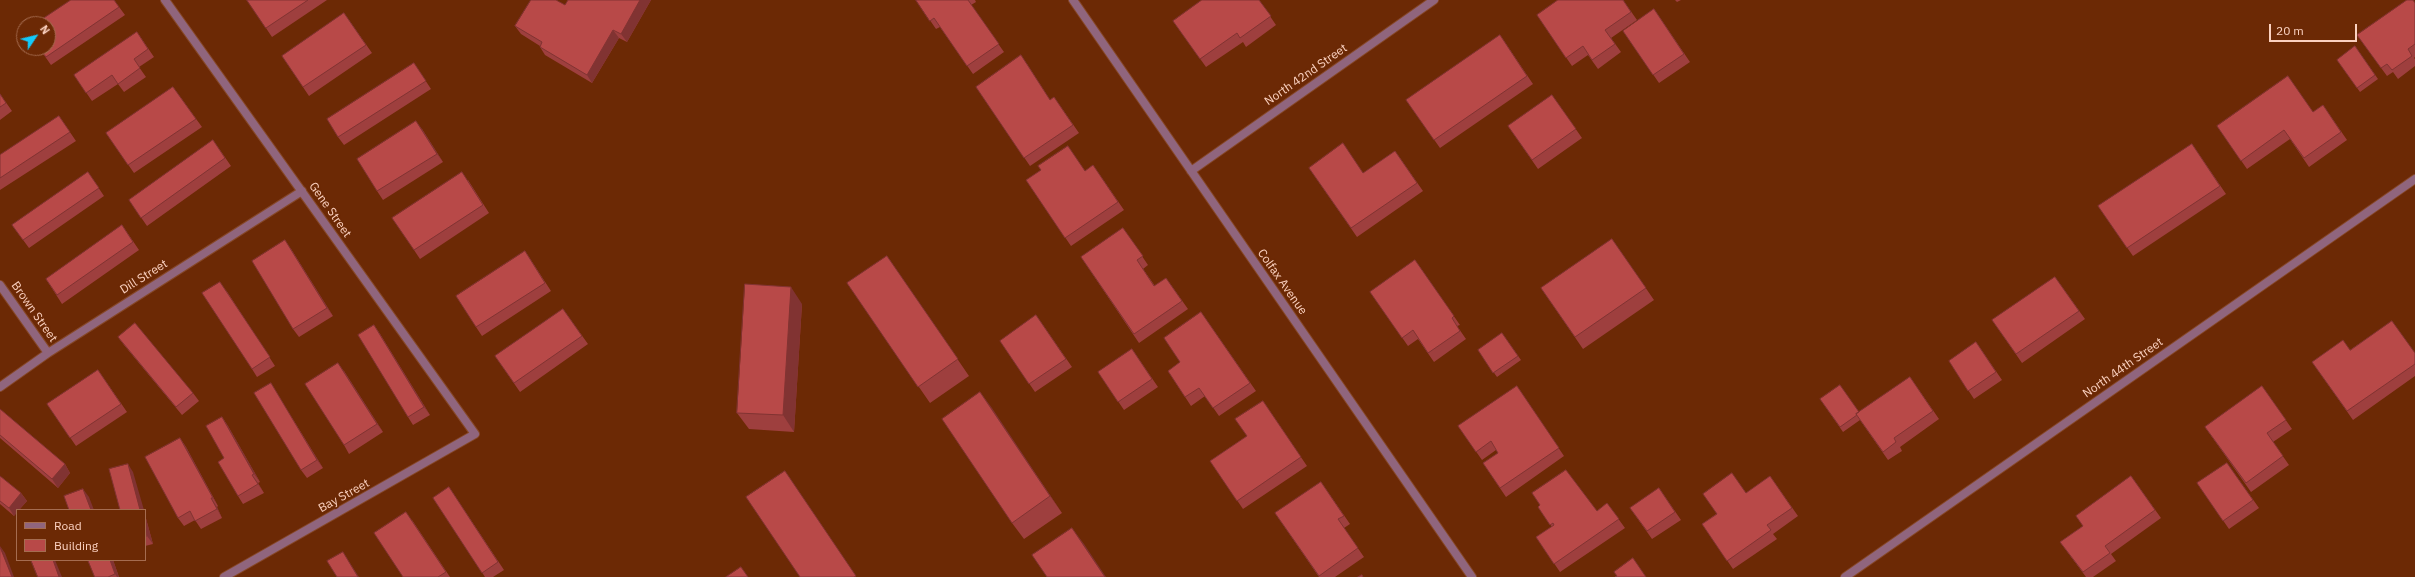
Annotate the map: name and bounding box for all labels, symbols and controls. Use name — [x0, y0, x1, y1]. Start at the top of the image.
north arrow — [16, 16, 56, 56]
scale bar — [2271, 16, 2359, 42]
text: N — [37, 22, 53, 37]
text: 20 m — [2276, 23, 2304, 38]
street label: North 42nd Street — [1262, 41, 1350, 109]
street label: Gene Street — [306, 180, 354, 240]
street label: Colfax Avenue — [1254, 246, 1310, 318]
street label: Dill Street — [118, 257, 170, 297]
street label: Brown Street — [8, 279, 60, 345]
street label: North 44th Street — [2080, 335, 2166, 401]
street label: Bay Street — [316, 476, 372, 516]
legend — [16, 509, 146, 561]
text: Road — [54, 518, 82, 533]
text: Building — [54, 538, 98, 553]

